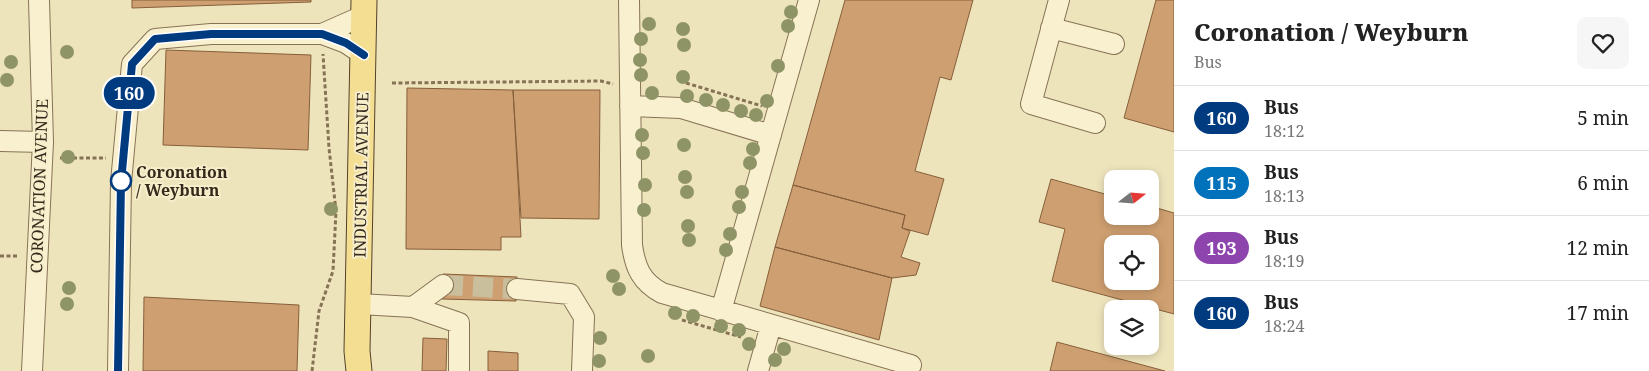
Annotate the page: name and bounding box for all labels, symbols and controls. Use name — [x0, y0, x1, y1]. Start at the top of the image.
text: Coronation / Weyburn — [1194, 15, 1468, 48]
button: heart — [1577, 17, 1629, 69]
text: Bus — [1194, 51, 1222, 73]
line badge: 160 — [100, 77, 158, 109]
text: 160 — [114, 81, 144, 105]
street label: INDUSTRIAL AVENUE — [349, 92, 373, 258]
text: Bus — [1264, 94, 1299, 120]
street label: CORONATION AVENUE — [25, 98, 53, 274]
text: 5 min — [1577, 105, 1629, 131]
text: 160 — [1206, 106, 1237, 130]
text: 18:12 — [1264, 120, 1304, 142]
text: Bus — [1264, 159, 1299, 185]
place label: Coronation / Weyburn — [136, 161, 228, 201]
marker: Coronation / Weyburn — [110, 170, 132, 192]
north arrow — [1104, 170, 1159, 225]
map controls — [1104, 170, 1159, 355]
text: 6 min — [1577, 170, 1629, 196]
text: 115 — [1206, 171, 1237, 195]
text: 18:13 — [1264, 185, 1304, 207]
text: Bus — [1264, 224, 1299, 250]
button: locate — [1104, 235, 1159, 290]
text: 12 min — [1567, 235, 1629, 261]
text: 193 — [1206, 236, 1237, 260]
text: 18:19 — [1264, 250, 1304, 272]
text: Bus — [1264, 289, 1299, 315]
button: layers — [1104, 300, 1159, 355]
text: 17 min — [1567, 300, 1629, 326]
text: 160 — [1206, 301, 1237, 325]
text: 18:24 — [1264, 315, 1304, 337]

